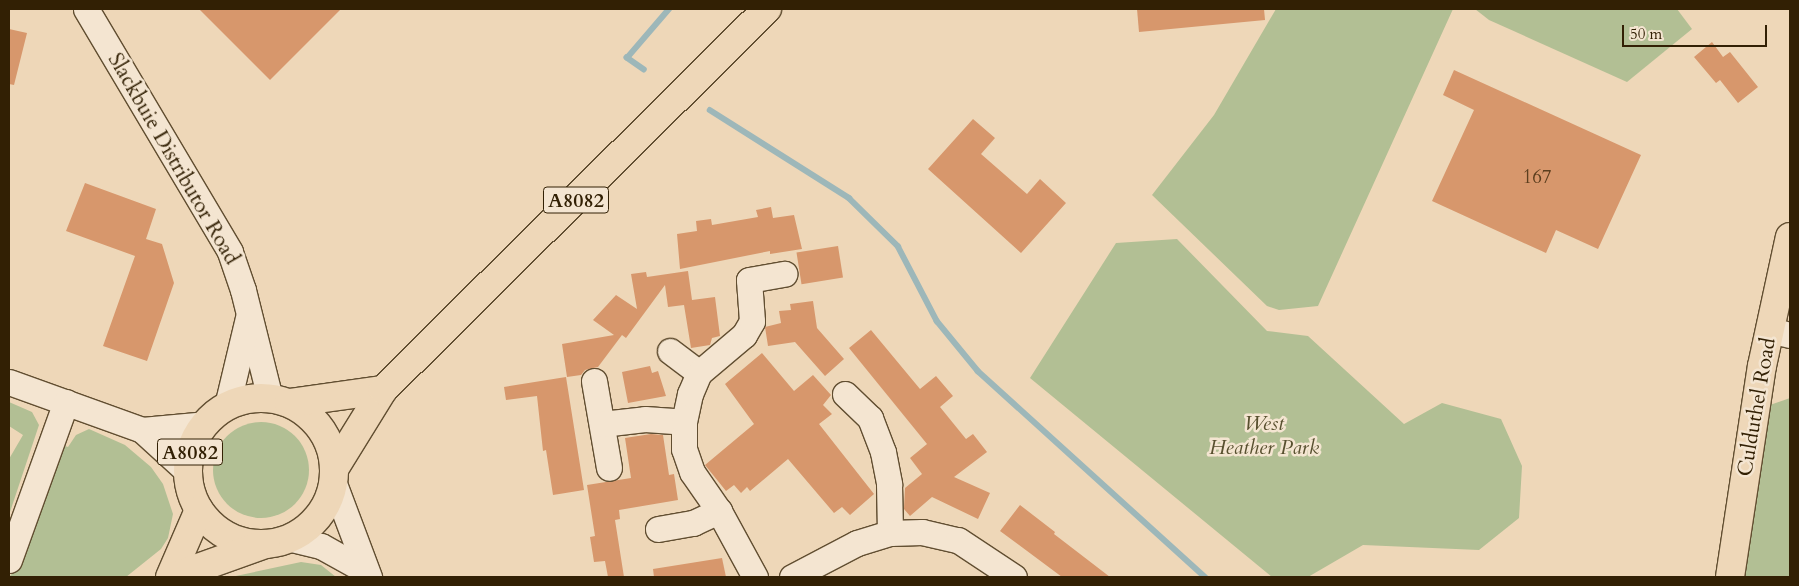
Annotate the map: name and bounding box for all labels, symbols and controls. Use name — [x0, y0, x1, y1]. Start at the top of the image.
scale bar — [1624, 15, 1769, 47]
text: 50 m — [1630, 24, 1662, 44]
street label: Slackbuie Distributor Road — [102, 49, 244, 269]
house number: 167 — [1522, 167, 1552, 189]
road number: A8082 — [542, 182, 610, 218]
street label: Culduthel Road — [1732, 336, 1782, 478]
park label: West Heather Park — [1209, 411, 1319, 461]
road number: A8082 — [156, 434, 224, 470]

